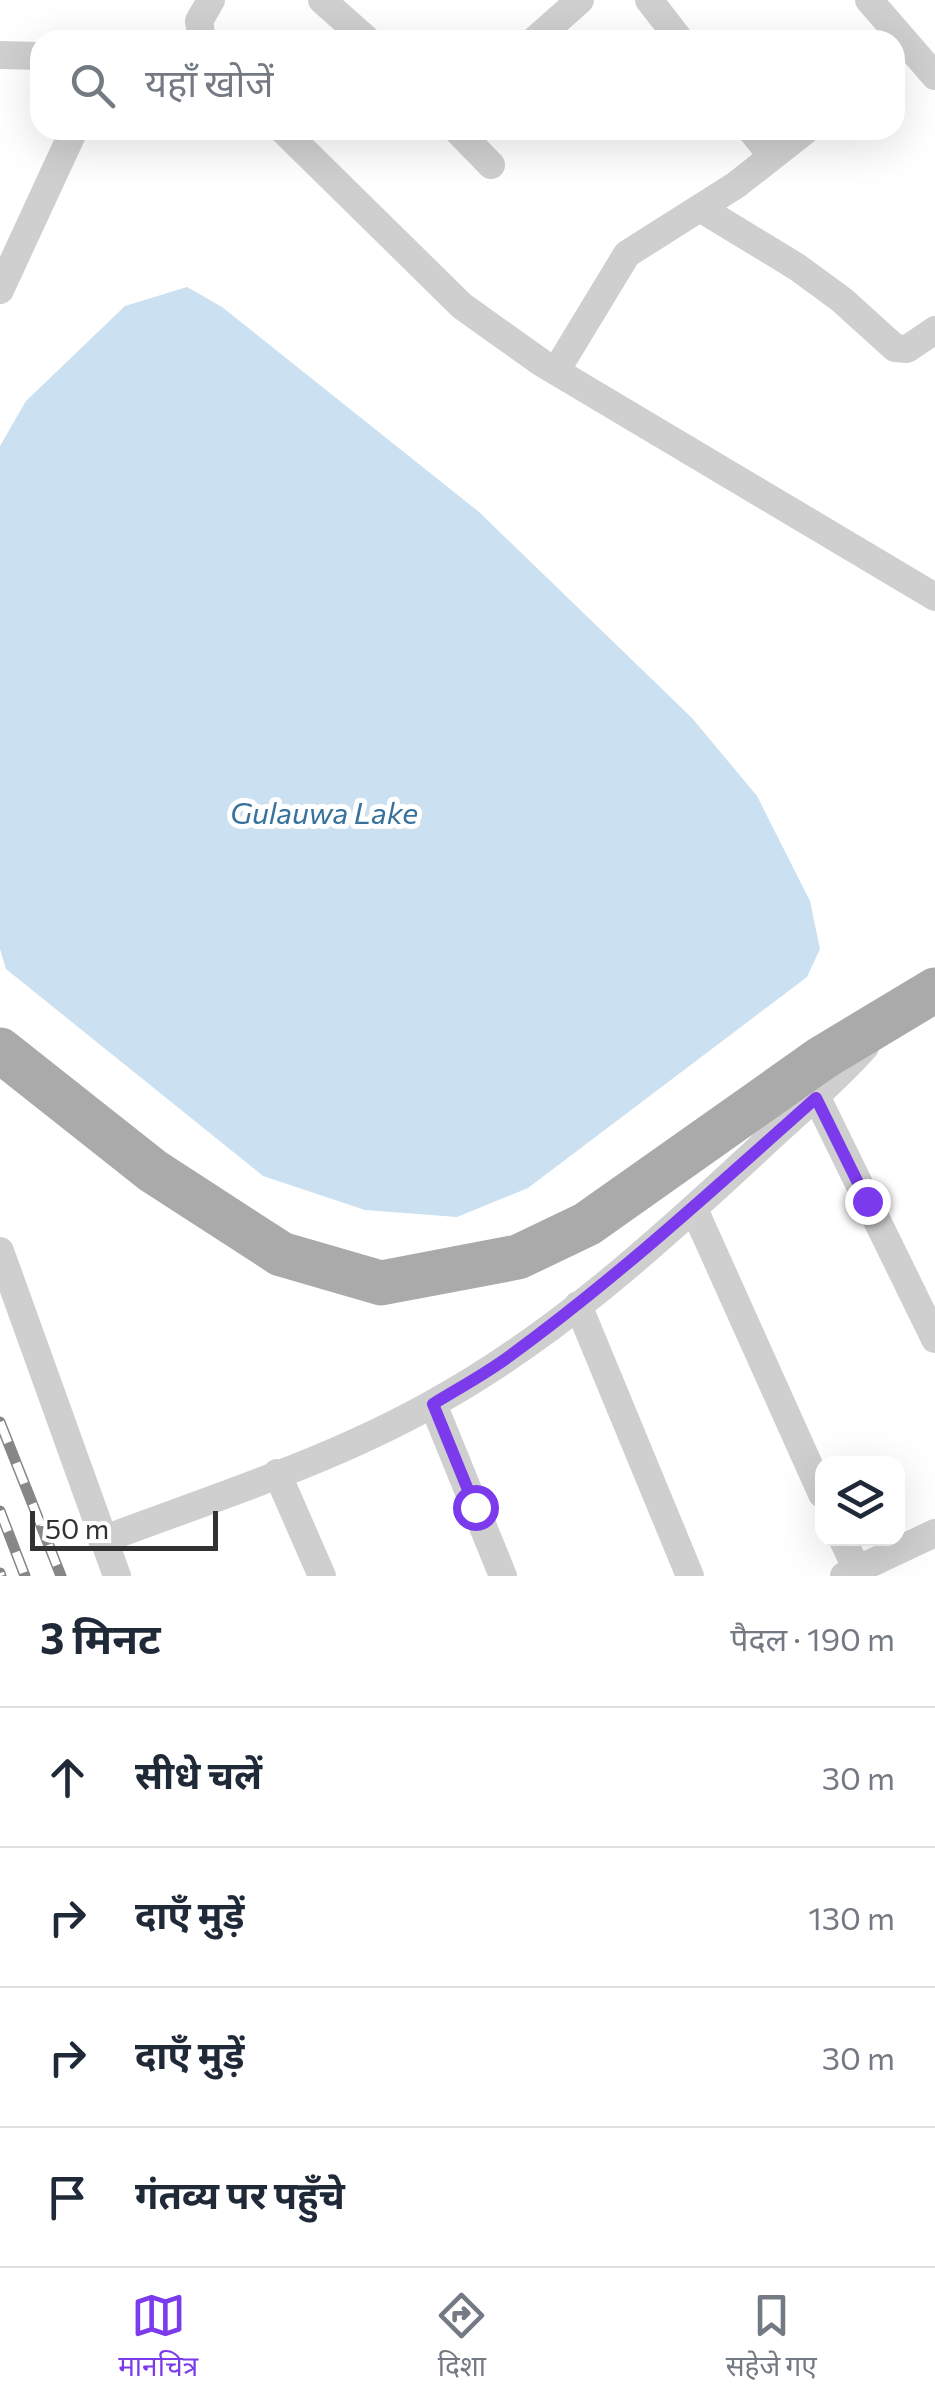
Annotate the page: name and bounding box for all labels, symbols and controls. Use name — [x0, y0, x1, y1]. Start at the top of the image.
search box — [30, 30, 905, 140]
icon: search — [65, 58, 120, 113]
text: यहाँ खोजें — [145, 58, 273, 105]
water label: Gulauwa Lake — [230, 793, 418, 830]
route end — [845, 1179, 891, 1225]
map controls — [815, 1456, 905, 1546]
button: layers — [815, 1456, 905, 1546]
route start — [453, 1485, 499, 1531]
scale bar — [30, 1506, 218, 1550]
text: 50 m — [45, 1511, 109, 1545]
text: 3 मिनट — [40, 1611, 161, 1663]
text: पैदल · 190 m — [730, 1618, 895, 1658]
icon: ahead — [40, 1750, 95, 1805]
text: सीधे चलें — [135, 1750, 262, 1797]
text: 30 m — [822, 1757, 895, 1797]
icon: right — [40, 1890, 95, 1945]
text: दाएँ मुड़ें — [135, 1890, 244, 1937]
text: 130 m — [808, 1897, 895, 1937]
icon: right — [40, 2030, 95, 2085]
text: दाएँ मुड़ें — [135, 2030, 244, 2077]
text: 30 m — [822, 2037, 895, 2077]
icon: arrive — [40, 2170, 95, 2225]
text: गंतव्य पर पहुँचे — [135, 2170, 345, 2217]
tab: मानचित्र — [118, 2288, 198, 2387]
tab: दिशा — [434, 2288, 489, 2387]
tab: सहेजे गए — [726, 2288, 817, 2387]

